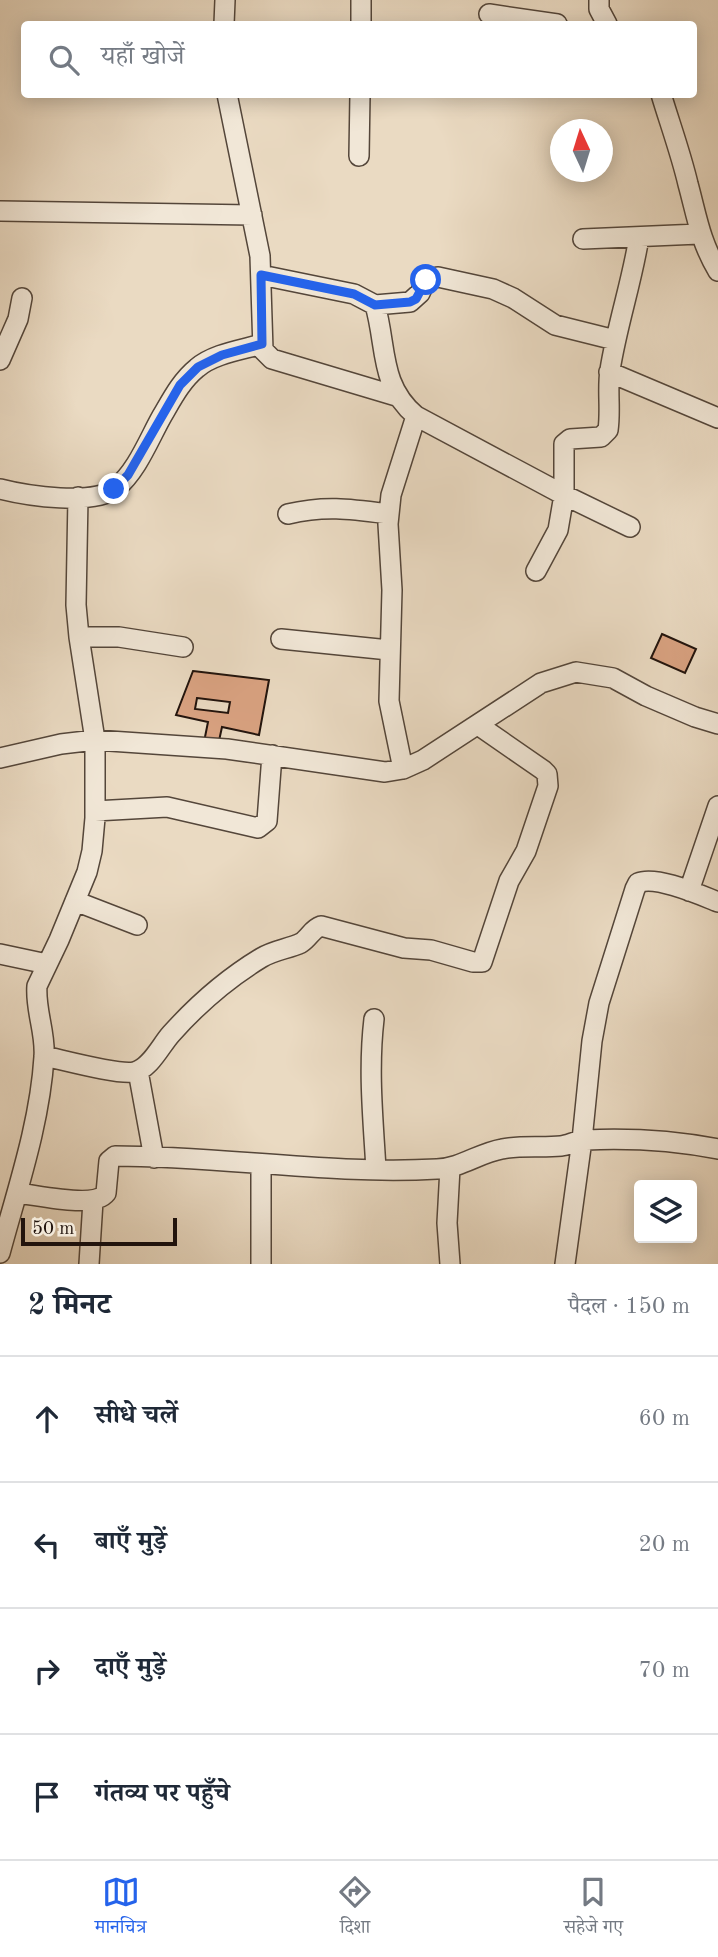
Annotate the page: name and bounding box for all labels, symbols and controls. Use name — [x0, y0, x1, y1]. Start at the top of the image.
search box — [21, 21, 697, 98]
icon: search — [45, 41, 83, 79]
text: यहाँ खोजें — [101, 44, 184, 70]
north arrow — [550, 119, 613, 182]
route start — [410, 264, 441, 295]
route end — [98, 473, 129, 504]
map controls — [634, 1180, 697, 1243]
button: layers — [634, 1180, 697, 1243]
scale bar — [21, 1215, 177, 1247]
text: 50 m — [32, 1220, 74, 1239]
text: 2 मिनट — [28, 1291, 111, 1321]
text: पैदल · 150 m — [568, 1295, 690, 1318]
icon: ahead — [28, 1400, 66, 1438]
text: सीधे चलें — [95, 1403, 178, 1429]
text: 60 m — [639, 1407, 690, 1430]
icon: left — [28, 1526, 66, 1564]
text: बाएँ मुड़ें — [95, 1529, 167, 1555]
text: 20 m — [639, 1533, 690, 1556]
icon: right — [28, 1652, 66, 1690]
text: दाएँ मुड़ें — [95, 1655, 166, 1681]
text: 70 m — [639, 1659, 690, 1682]
icon: arrive — [28, 1778, 66, 1816]
text: गंतव्य पर पहुँचे — [95, 1781, 230, 1807]
tab: मानचित्र — [95, 1873, 146, 1945]
tab: दिशा — [336, 1873, 374, 1945]
tab: सहेजे गए — [564, 1873, 623, 1945]

